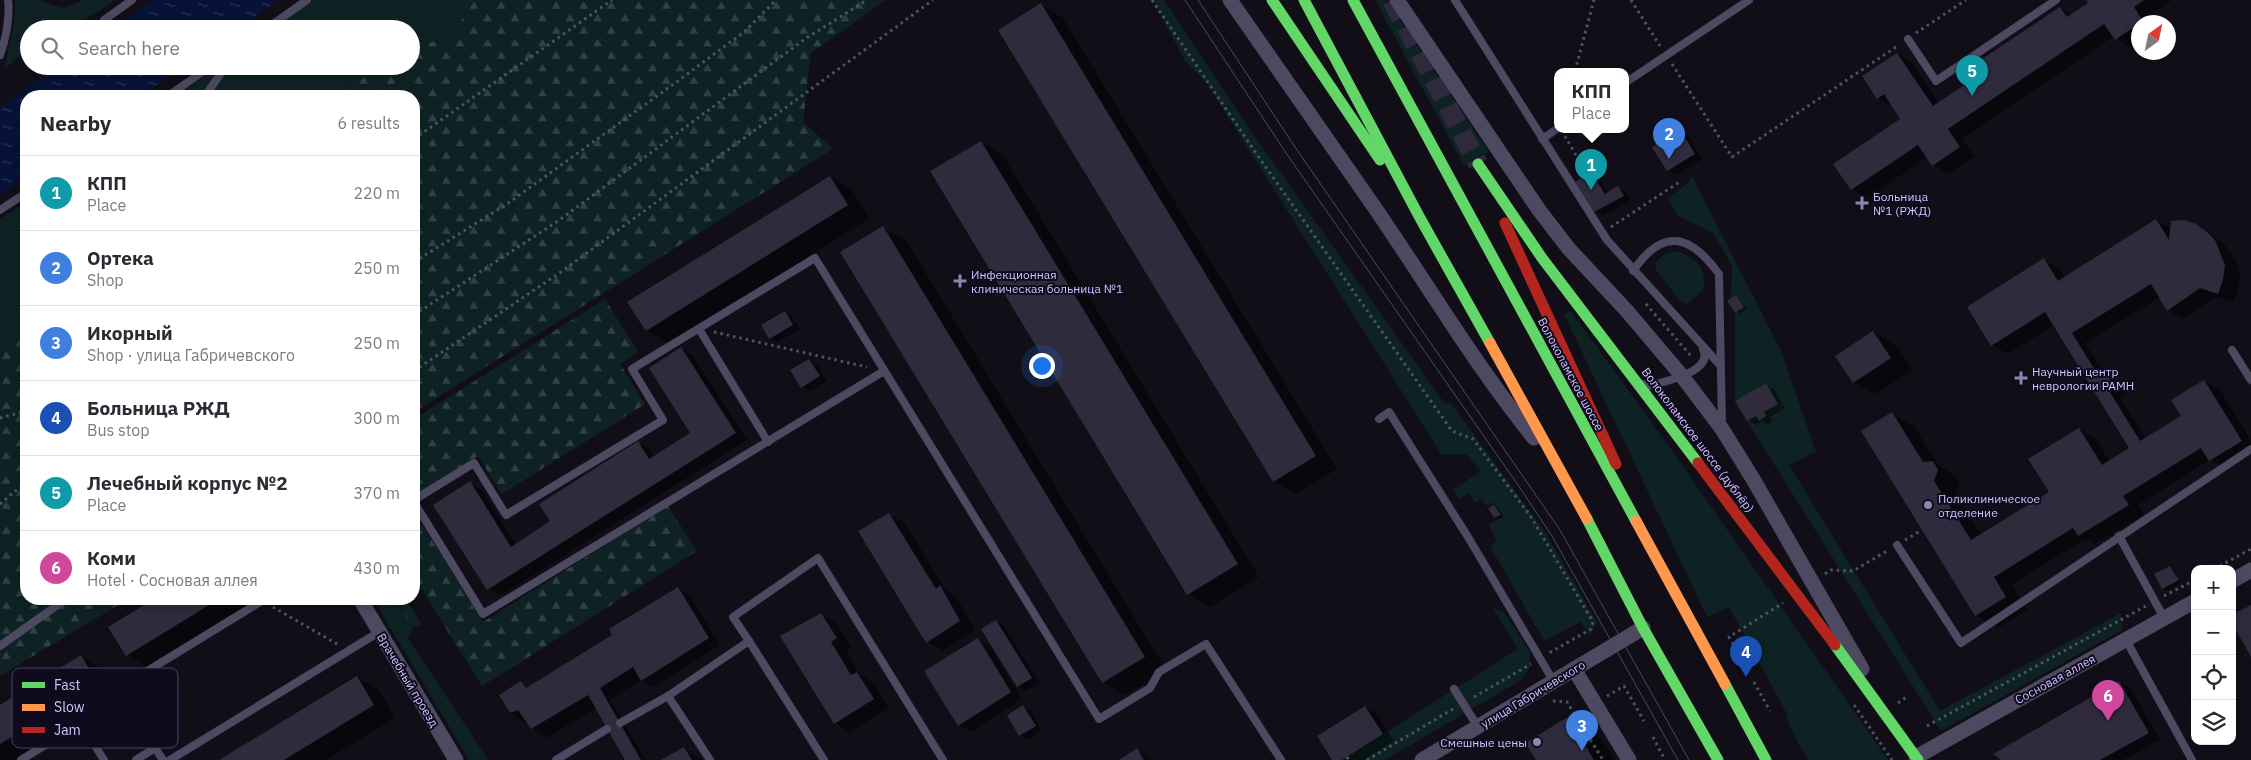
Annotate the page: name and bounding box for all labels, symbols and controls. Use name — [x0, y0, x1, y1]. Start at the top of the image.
north arrow — [2131, 15, 2176, 60]
search box — [20, 20, 420, 75]
icon: search — [38, 34, 66, 62]
text: Search here — [78, 36, 180, 60]
pin: 5 — [1956, 55, 1988, 96]
popup — [1554, 68, 1629, 133]
text: КПП — [1572, 79, 1611, 103]
text: Place — [1572, 103, 1611, 123]
text: Nearby — [40, 109, 111, 137]
text: 6 results — [337, 113, 400, 133]
pin: 2 — [1653, 118, 1685, 159]
pin: 1 — [1575, 149, 1607, 190]
text: КПП — [87, 171, 127, 195]
text: 1 — [51, 183, 61, 203]
text: 220 m — [353, 183, 400, 203]
place label: Больница №1 (РЖД) — [1873, 189, 1931, 218]
text: Place — [87, 195, 126, 215]
marker: Больница №1 (РЖД) — [1855, 196, 1869, 210]
text: Ортека — [87, 246, 154, 270]
text: 2 — [51, 258, 61, 278]
text: 250 m — [353, 258, 400, 278]
place label: Инфекционная клиническая больница №1 — [971, 267, 1123, 296]
text: Shop — [87, 270, 124, 290]
marker: Инфекционная клиническая больница №1 — [953, 274, 967, 288]
street label: Волоколамское шоссе — [1535, 315, 1607, 434]
text: Икорный — [87, 321, 173, 345]
text: 3 — [51, 333, 61, 353]
text: 250 m — [353, 333, 400, 353]
text: Shop · улица Габричевского — [87, 345, 295, 365]
your location — [1029, 353, 1055, 379]
place label: Научный центр неврологии РАМН — [2032, 364, 2134, 393]
street label: Волоколамское шоссе (дублёр) — [1639, 365, 1757, 515]
marker: Научный центр неврологии РАМН — [2014, 371, 2028, 385]
text: Больница РЖД — [87, 396, 230, 420]
text: 4 — [51, 408, 61, 428]
text: 300 m — [353, 408, 400, 428]
text: Bus stop — [87, 420, 150, 440]
text: Лечебный корпус №2 — [87, 471, 288, 495]
text: 5 — [51, 483, 61, 503]
text: 370 m — [353, 483, 400, 503]
place label: Поликлиническое отделение — [1938, 491, 2041, 520]
text: Place — [87, 495, 126, 515]
marker: Поликлиническое отделение — [1922, 499, 1934, 511]
text: Коми — [87, 546, 136, 570]
text: 6 — [51, 558, 61, 578]
text: 430 m — [353, 558, 400, 578]
map controls — [2191, 565, 2236, 745]
button: + — [2191, 565, 2236, 610]
text: Hotel · Сосновая аллея — [87, 570, 258, 590]
button: − — [2191, 610, 2236, 655]
street label: Врачебный проезд — [374, 630, 442, 730]
pin: 4 — [1730, 636, 1762, 677]
street label: Сосновая аллея — [2012, 651, 2098, 707]
button: locate — [2191, 655, 2236, 700]
street label: улица Габричевского — [1478, 657, 1588, 731]
legend — [12, 668, 178, 748]
text: Fast — [54, 676, 80, 694]
pin: 6 — [2092, 680, 2124, 721]
text: Slow — [54, 698, 85, 716]
button: layers — [2191, 700, 2236, 745]
pin: 3 — [1566, 710, 1598, 751]
text: Jam — [54, 721, 81, 739]
place label: Смешные цены — [1440, 735, 1527, 750]
marker: Смешные цены — [1531, 736, 1543, 748]

